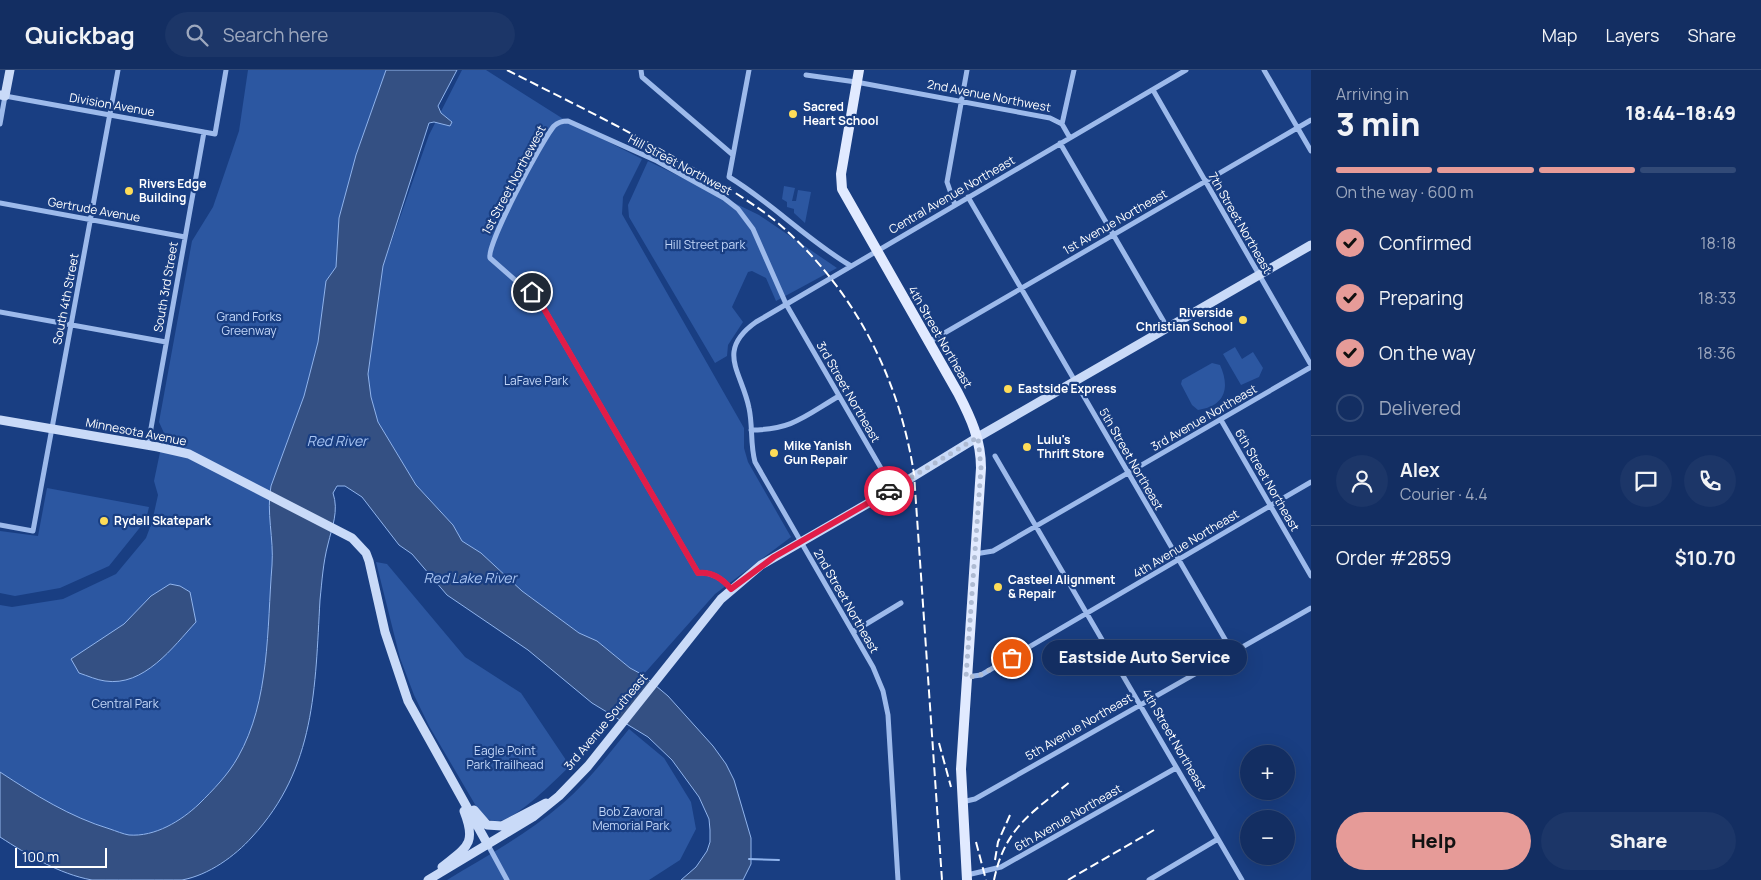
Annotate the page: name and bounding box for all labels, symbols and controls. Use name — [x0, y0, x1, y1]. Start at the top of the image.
search box — [165, 12, 515, 57]
text: Quickbag — [25, 18, 135, 51]
icon: search — [183, 21, 211, 49]
text: Search here — [223, 22, 328, 48]
text: Map — [1542, 23, 1577, 47]
text: Layers — [1605, 23, 1659, 47]
text: Share — [1687, 23, 1736, 47]
street label: 2nd Avenue Northwest — [926, 75, 1053, 116]
text: Arriving in — [1336, 83, 1409, 105]
street label: Division Avenue — [68, 89, 156, 120]
place label: Sacred Heart School — [803, 98, 879, 129]
text: 18:44–18:49 — [1625, 100, 1736, 126]
text: 3 min — [1336, 102, 1420, 146]
marker: Sacred Heart School — [787, 108, 799, 120]
street label: 1st Street Northewest — [478, 122, 550, 237]
street label: Hill Street Northwest — [625, 130, 735, 199]
street label: Central Avenue Northeast — [886, 151, 1018, 238]
street label: 7th Street Northeast — [1205, 169, 1276, 277]
place label: Rivers Edge Building — [139, 175, 206, 206]
text: On the way · 600 m — [1336, 181, 1474, 203]
marker: Rivers Edge Building — [123, 185, 135, 197]
street label: 1st Avenue Northeast — [1059, 185, 1170, 258]
street label: Gertrude Avenue — [46, 193, 142, 226]
icon: check — [1336, 229, 1364, 257]
text: Confirmed — [1379, 230, 1472, 256]
text: 18:18 — [1700, 232, 1736, 254]
park label: Hill Street park — [665, 236, 746, 253]
street label: South 3rd Street — [149, 240, 182, 333]
street label: South 4th Street — [48, 252, 83, 346]
pin — [511, 271, 553, 313]
icon: home — [518, 278, 546, 306]
street label: 4th Street Northeast — [904, 283, 977, 391]
icon: check — [1336, 284, 1364, 312]
text: Preparing — [1379, 285, 1464, 311]
text: 18:33 — [1698, 287, 1736, 309]
place label: Riverside Christian School — [1136, 304, 1233, 335]
park label: Grand Forks Greenway — [216, 308, 282, 339]
marker: Riverside Christian School — [1237, 314, 1249, 326]
street label: 3rd Street Northeast — [813, 338, 884, 446]
icon: check — [1336, 339, 1364, 367]
text: On the way — [1379, 340, 1476, 366]
text: 18:36 — [1697, 342, 1736, 364]
park label: LaFave Park — [504, 372, 569, 389]
place label: Eastside Express — [1018, 380, 1117, 397]
street label: 3rd Avenue Northeast — [1148, 380, 1260, 455]
marker: Eastside Express — [1002, 383, 1014, 395]
text: Delivered — [1379, 395, 1461, 421]
street label: 5th Street Northeast — [1095, 405, 1168, 513]
street label: Minnesota Avenue — [84, 413, 188, 450]
street label: 6th Street Northeast — [1231, 425, 1304, 534]
water label: Red River — [307, 431, 369, 450]
place label: Lulu's Thrift Store — [1037, 431, 1104, 462]
place label: Mike Yanish Gun Repair — [784, 437, 852, 468]
marker: Lulu's Thrift Store — [1021, 441, 1033, 453]
marker: Mike Yanish Gun Repair — [768, 447, 780, 459]
button: person — [1336, 455, 1388, 507]
button: chat — [1620, 455, 1672, 507]
button: phone — [1684, 455, 1736, 507]
text: Alex — [1400, 457, 1440, 483]
courier — [864, 466, 914, 516]
icon: car — [875, 477, 903, 505]
text: Courier · 4.4 — [1400, 483, 1488, 505]
street label: 4th Avenue Northeast — [1129, 505, 1242, 582]
place label: Rydell Skatepark — [114, 512, 211, 529]
marker: Rydell Skatepark — [98, 515, 110, 527]
text: Order #2859 — [1336, 545, 1452, 571]
text: $10.70 — [1675, 545, 1736, 571]
street label: 2nd Street Northeast — [810, 546, 883, 656]
water label: Red Lake River — [424, 568, 518, 587]
place label: Casteel Alignment & Repair — [1008, 571, 1115, 602]
marker: Casteel Alignment & Repair — [992, 581, 1004, 593]
pin — [991, 637, 1033, 679]
callout: Eastside Auto Service — [1042, 640, 1247, 676]
icon: bag — [998, 644, 1026, 672]
text: Eastside Auto Service — [1059, 646, 1230, 668]
street label: 3rd Avenue Southeast — [560, 669, 651, 774]
street label: 4th Street Northeast — [1138, 686, 1211, 794]
street label: 5th Avenue Northeast — [1022, 689, 1136, 764]
park label: Central Park — [91, 695, 160, 712]
park label: Eagle Point Park Trailhead — [466, 742, 544, 773]
map controls — [1240, 745, 1295, 865]
button: + — [1240, 745, 1295, 800]
street label: 6th Avenue Northeast — [1011, 780, 1125, 855]
park label: Bob Zavoral Memorial Park — [592, 803, 671, 834]
button: − — [1240, 810, 1295, 865]
button: Help — [1336, 812, 1531, 870]
button: Share — [1541, 812, 1736, 870]
scale bar — [15, 845, 108, 868]
text: 100 m — [22, 847, 59, 866]

